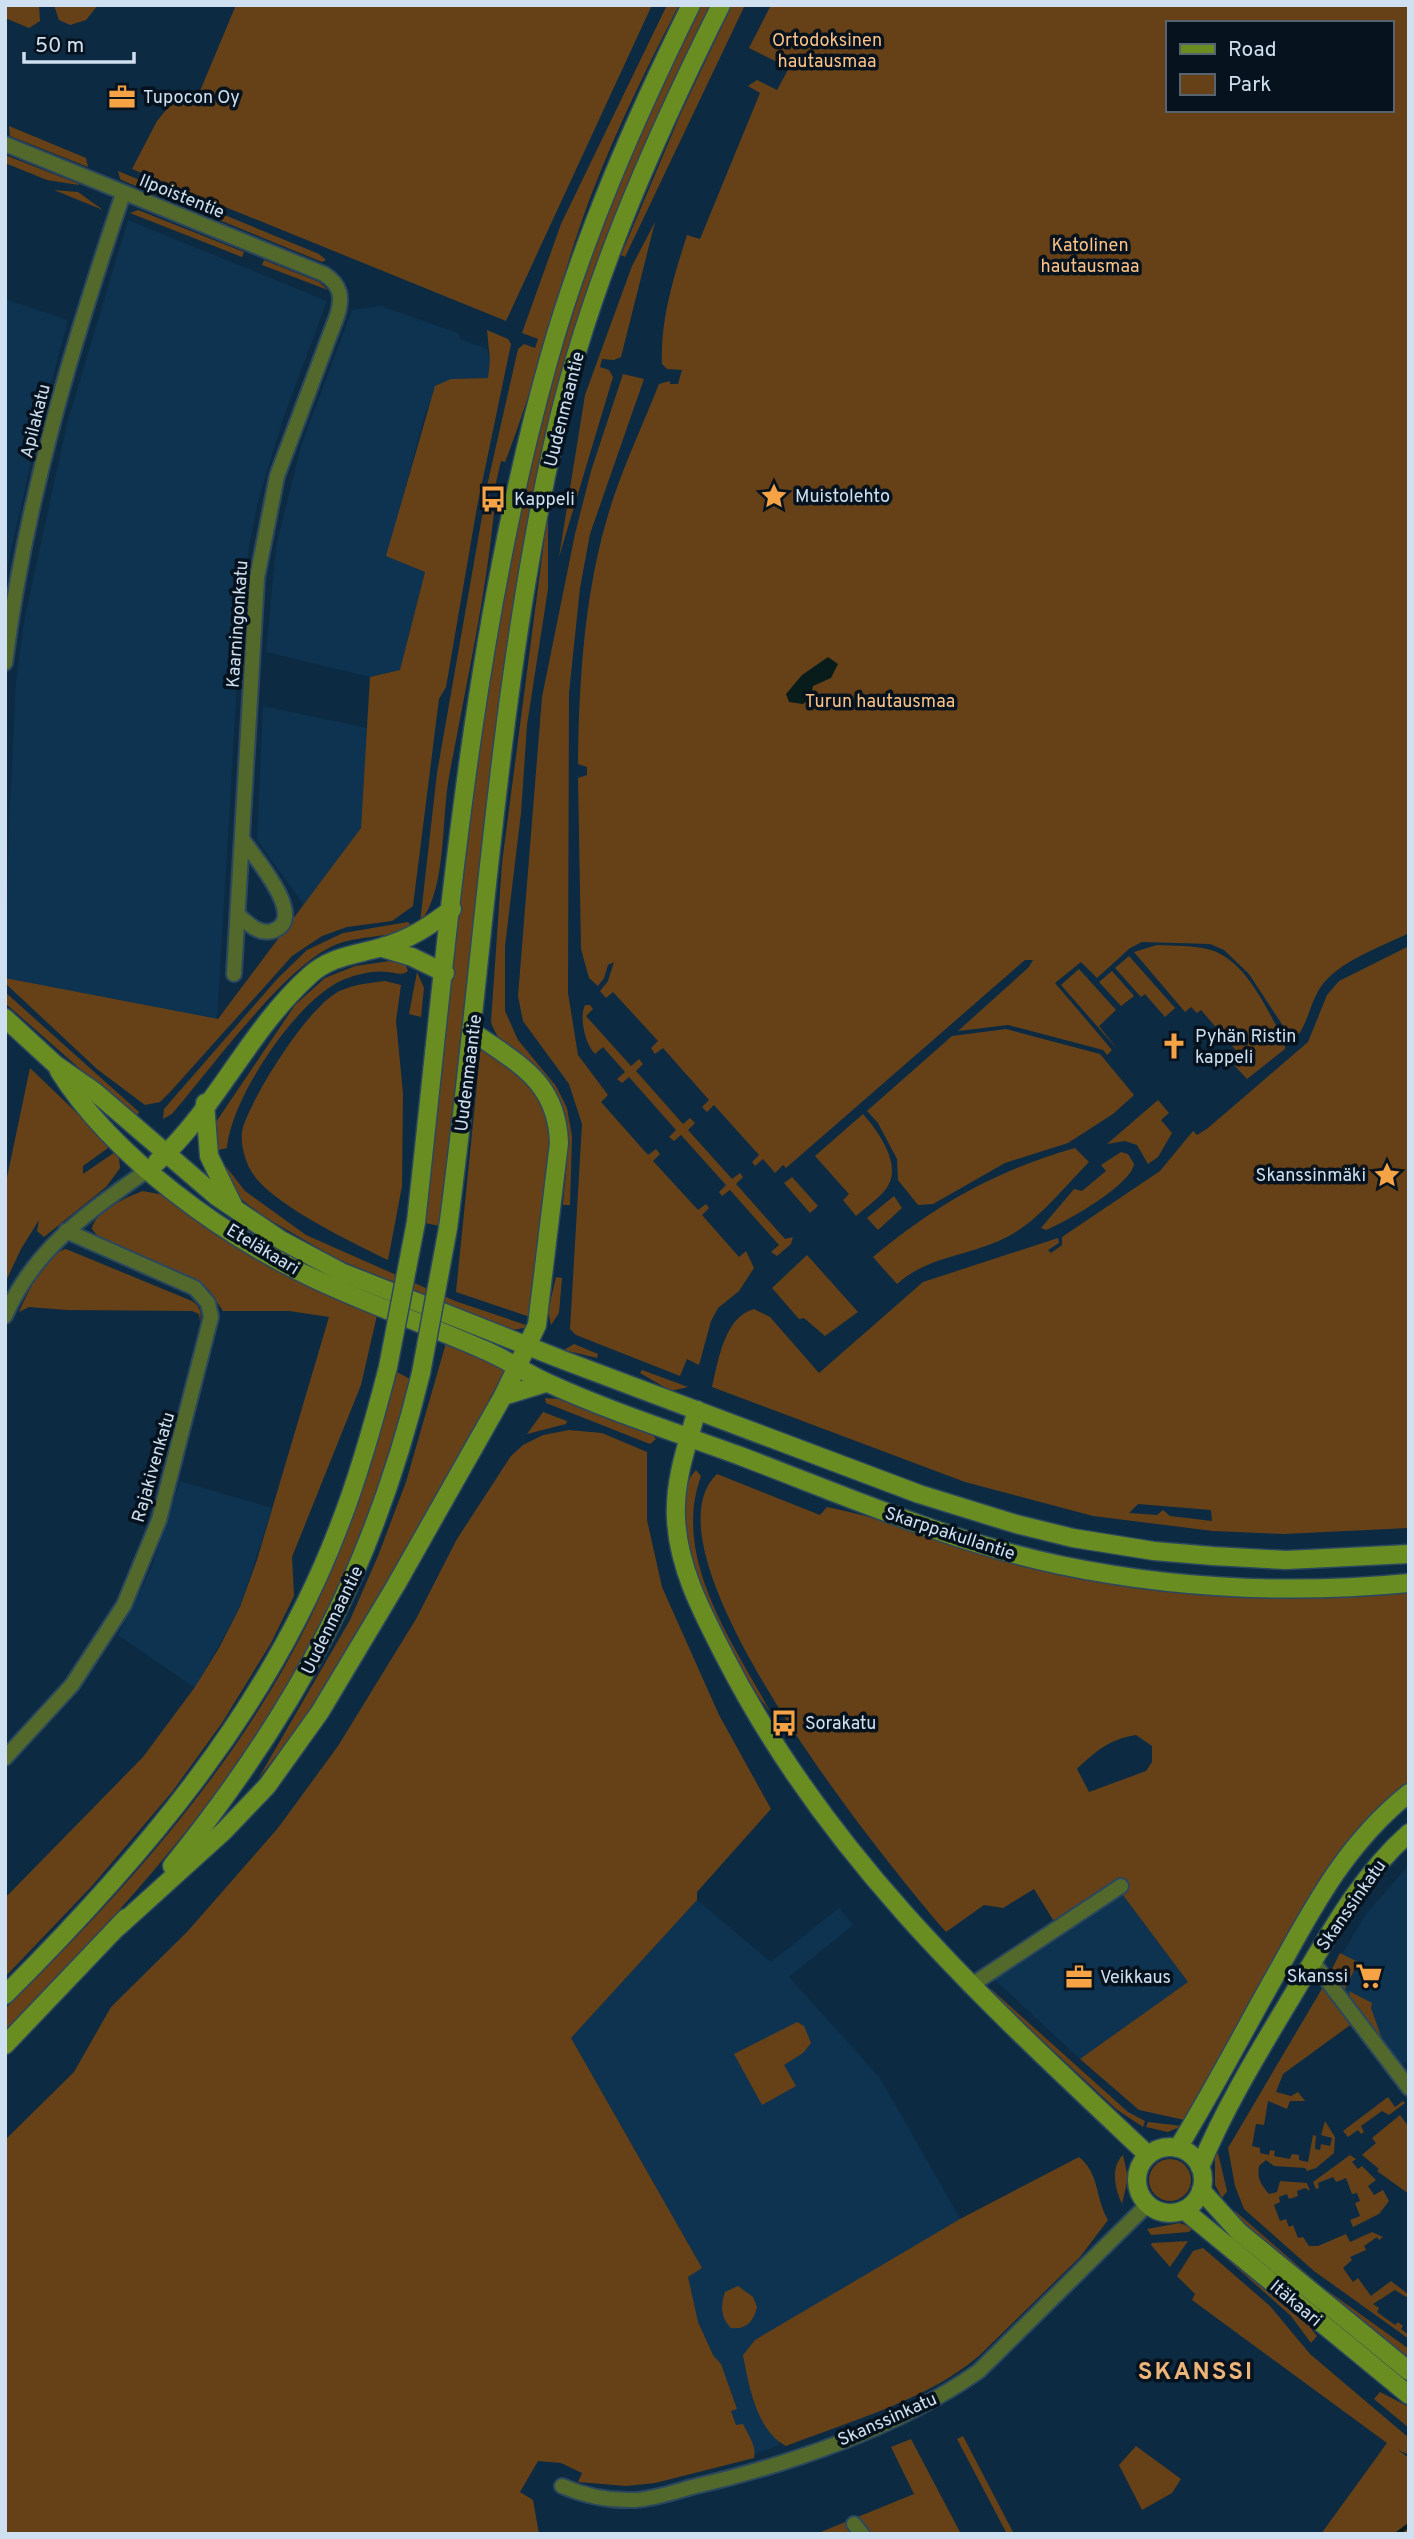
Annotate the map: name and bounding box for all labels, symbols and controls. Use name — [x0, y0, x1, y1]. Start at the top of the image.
scale bar — [24, 21, 135, 65]
legend — [1166, 21, 1393, 112]
park label: Ortodoksinen hautausmaa — [772, 30, 882, 74]
text: 50 m — [35, 33, 84, 60]
text: Road — [1228, 37, 1277, 64]
text: Park — [1228, 72, 1271, 99]
office icon: Tupocon Oy — [107, 82, 137, 112]
place label: Tupocon Oy — [143, 87, 240, 110]
street label: Ilpoistentie — [135, 170, 228, 225]
park label: Katolinen hautausmaa — [1041, 235, 1139, 279]
street label: Uudenmaantie — [540, 349, 591, 469]
street label: Apilakatu — [16, 382, 57, 461]
place icon: Muistolehto — [759, 481, 789, 511]
bus stop icon: Kappeli — [478, 484, 508, 514]
place label: Muistolehto — [795, 486, 890, 509]
place label: Kappeli — [514, 489, 575, 512]
street label: Kaarningonkatu — [223, 560, 254, 689]
park label: Turun hautausmaa — [805, 691, 955, 714]
street label: Uudenmaantie — [451, 1013, 488, 1133]
place label: Pyhän Ristin kappeli — [1195, 1026, 1296, 1070]
church icon: Pyhän Ristin kappeli — [1159, 1031, 1189, 1061]
place icon: Skanssinmäki — [1372, 1160, 1402, 1190]
place label: Skanssinmäki — [1256, 1165, 1366, 1188]
street label: Eteläkaari — [222, 1220, 303, 1281]
street label: Rajakivenkatu — [128, 1410, 181, 1525]
street label: Skarppakullantie — [881, 1503, 1018, 1566]
street label: Uudenmaantie — [297, 1563, 370, 1679]
bus stop icon: Sorakatu — [769, 1708, 799, 1738]
place label: Sorakatu — [805, 1713, 876, 1736]
street label: Skanssinkatu — [1312, 1856, 1392, 1956]
supermarket icon: Skanssi — [1354, 1961, 1384, 1991]
office icon: Veikkaus — [1064, 1962, 1094, 1992]
place label: Skanssi — [1287, 1966, 1348, 1989]
place label: Veikkaus — [1100, 1967, 1171, 1990]
street label: Itäkaari — [1264, 2276, 1326, 2333]
district label: SKANSSI — [1138, 2358, 1254, 2388]
street label: Skanssinkatu — [834, 2388, 941, 2452]

